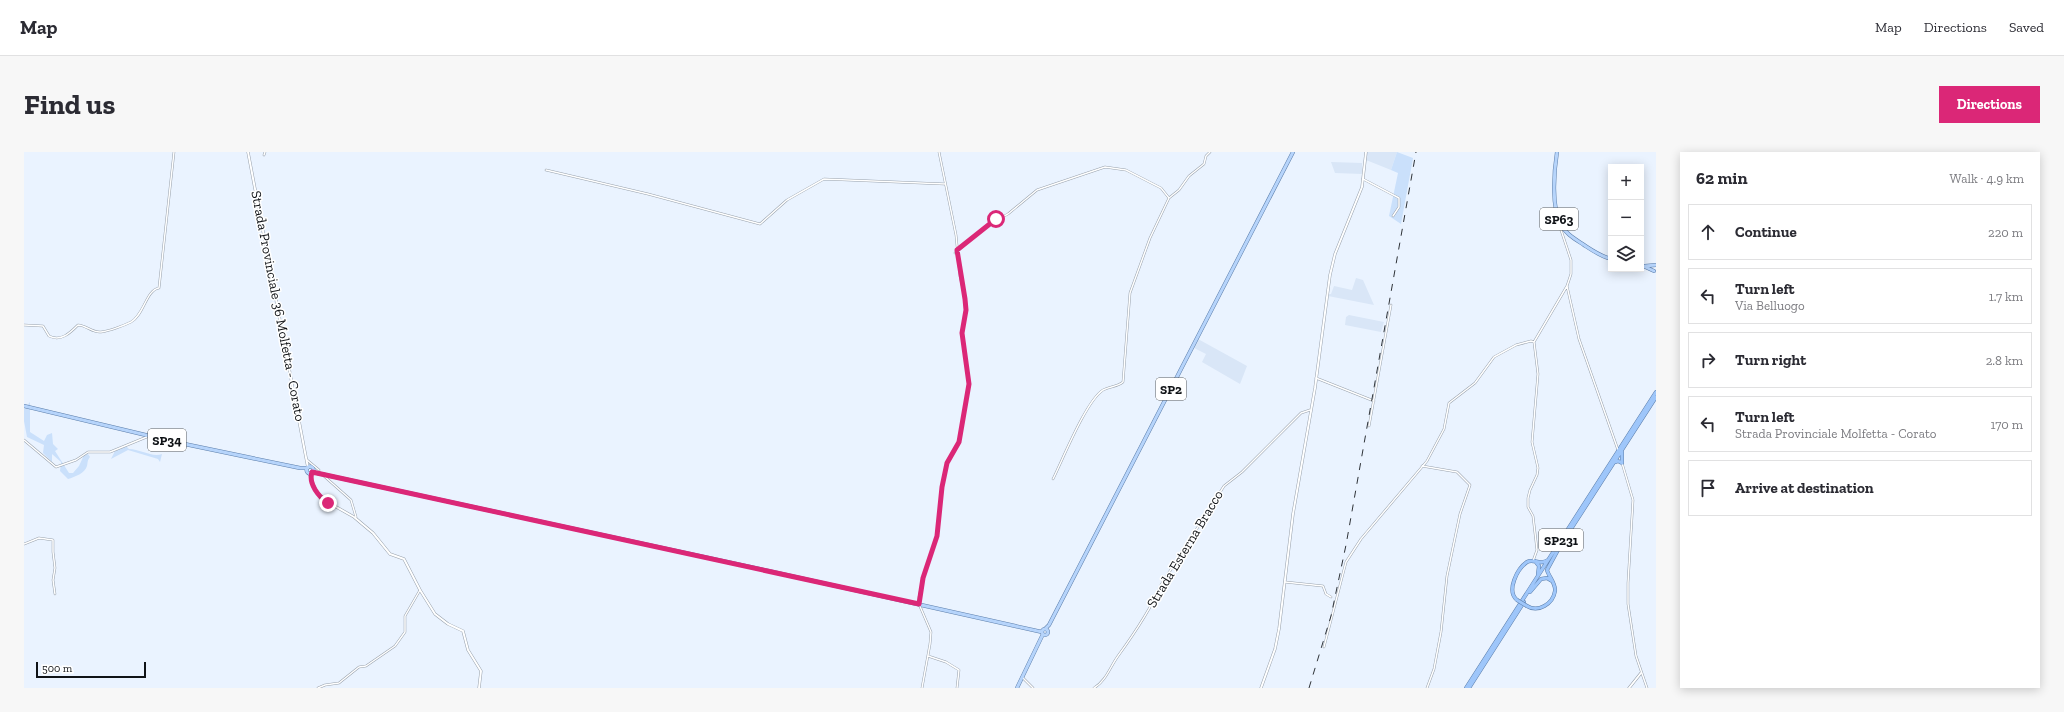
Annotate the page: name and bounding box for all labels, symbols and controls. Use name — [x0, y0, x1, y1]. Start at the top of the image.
text: Map — [20, 16, 57, 39]
text: Map — [1875, 19, 1902, 36]
text: Directions — [1924, 19, 1987, 36]
text: Saved — [2009, 19, 2044, 36]
button: Directions — [1939, 86, 2040, 123]
text: Find us — [24, 88, 115, 121]
map controls — [1608, 164, 1644, 272]
button: + — [1608, 164, 1644, 200]
text: 62 min — [1696, 168, 1747, 188]
text: Walk · 4.9 km — [1950, 171, 2024, 186]
street label: Strada Provinciale 36 Molfetta - Corato — [247, 189, 309, 423]
button: − — [1608, 200, 1644, 236]
road number: SP63 — [1540, 208, 1578, 230]
route start — [987, 210, 1005, 228]
icon: ahead — [1697, 221, 1719, 243]
text: Continue — [1735, 223, 1797, 241]
text: 220 m — [1988, 225, 2023, 240]
button: layers — [1608, 236, 1644, 272]
text: Turn left — [1735, 280, 1795, 298]
icon: left — [1697, 285, 1719, 307]
text: 1.7 km — [1989, 289, 2023, 304]
text: Via Belluogo — [1735, 298, 1805, 313]
icon: right — [1697, 349, 1719, 371]
text: Turn right — [1735, 351, 1806, 369]
text: 2.8 km — [1986, 353, 2023, 368]
road number: SP2 — [1156, 378, 1186, 400]
text: Turn left — [1735, 408, 1795, 426]
icon: left — [1697, 413, 1719, 435]
text: 170 m — [1990, 417, 2023, 432]
text: Strada Provinciale Molfetta - Corato — [1735, 426, 1937, 441]
road number: SP34 — [148, 429, 186, 451]
icon: arrive — [1697, 477, 1719, 499]
text: Arrive at destination — [1735, 479, 1874, 497]
street label: Strada Esterna Bracco — [1143, 487, 1227, 611]
route end — [319, 494, 337, 512]
road number: SP231 — [1539, 529, 1583, 551]
scale bar — [36, 660, 146, 679]
text: 500 m — [42, 662, 72, 675]

